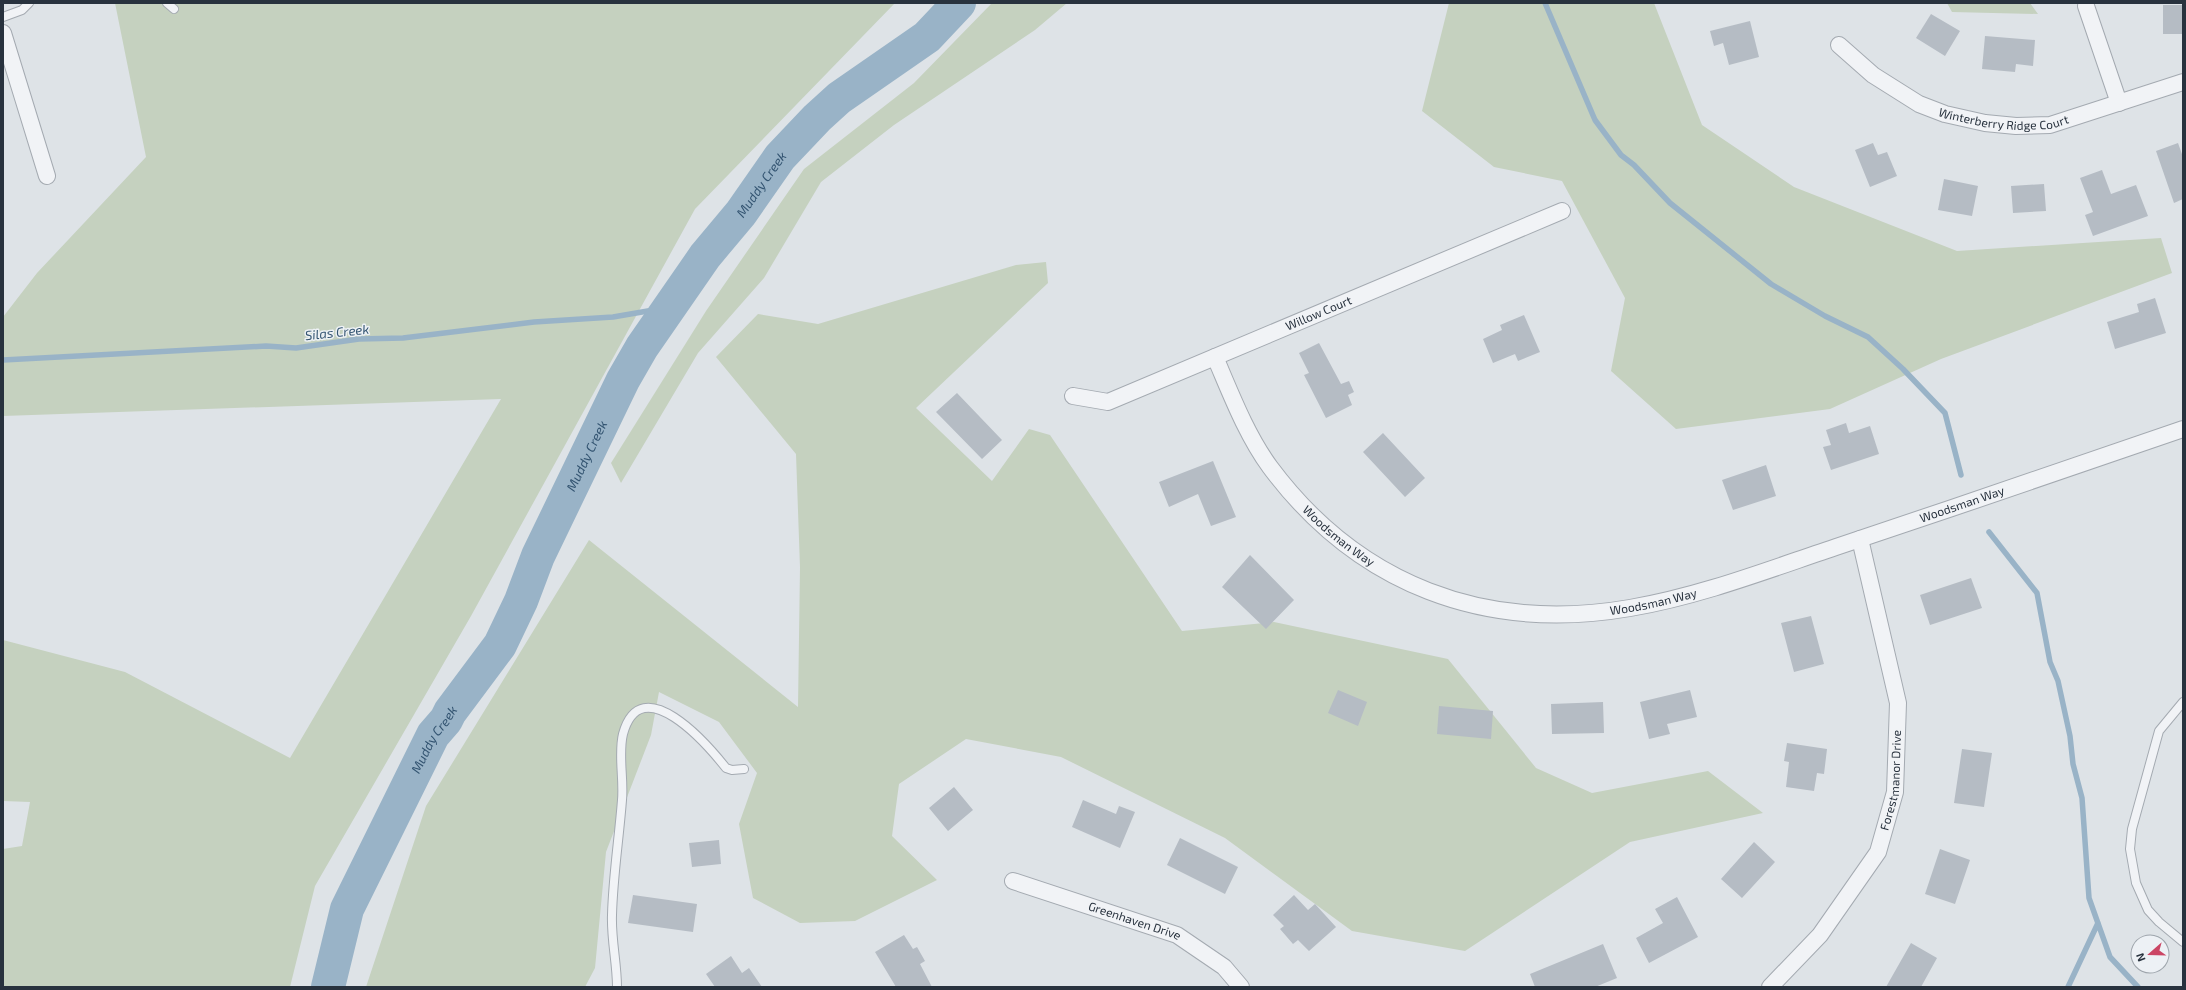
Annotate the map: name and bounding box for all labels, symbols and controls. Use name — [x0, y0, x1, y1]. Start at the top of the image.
street label: Winterberry Ridge Court — [1937, 104, 2071, 132]
water label: Muddy Creek — [733, 148, 790, 220]
street label: Willow Court — [1283, 292, 1354, 333]
water label: Silas Creek — [304, 321, 370, 343]
water label: Muddy Creek — [563, 418, 610, 494]
street label: Woodsman Way — [1918, 482, 2007, 525]
street label: Woodsman Way — [1300, 502, 1378, 569]
street label: Woodsman Way — [1609, 585, 1699, 617]
water label: Muddy Creek — [407, 702, 460, 776]
street label: Forestmanor Drive — [1877, 730, 1903, 832]
street label: Greenhaven Drive — [1087, 898, 1185, 942]
north arrow — [2130, 934, 2170, 974]
text: N — [2133, 952, 2148, 964]

